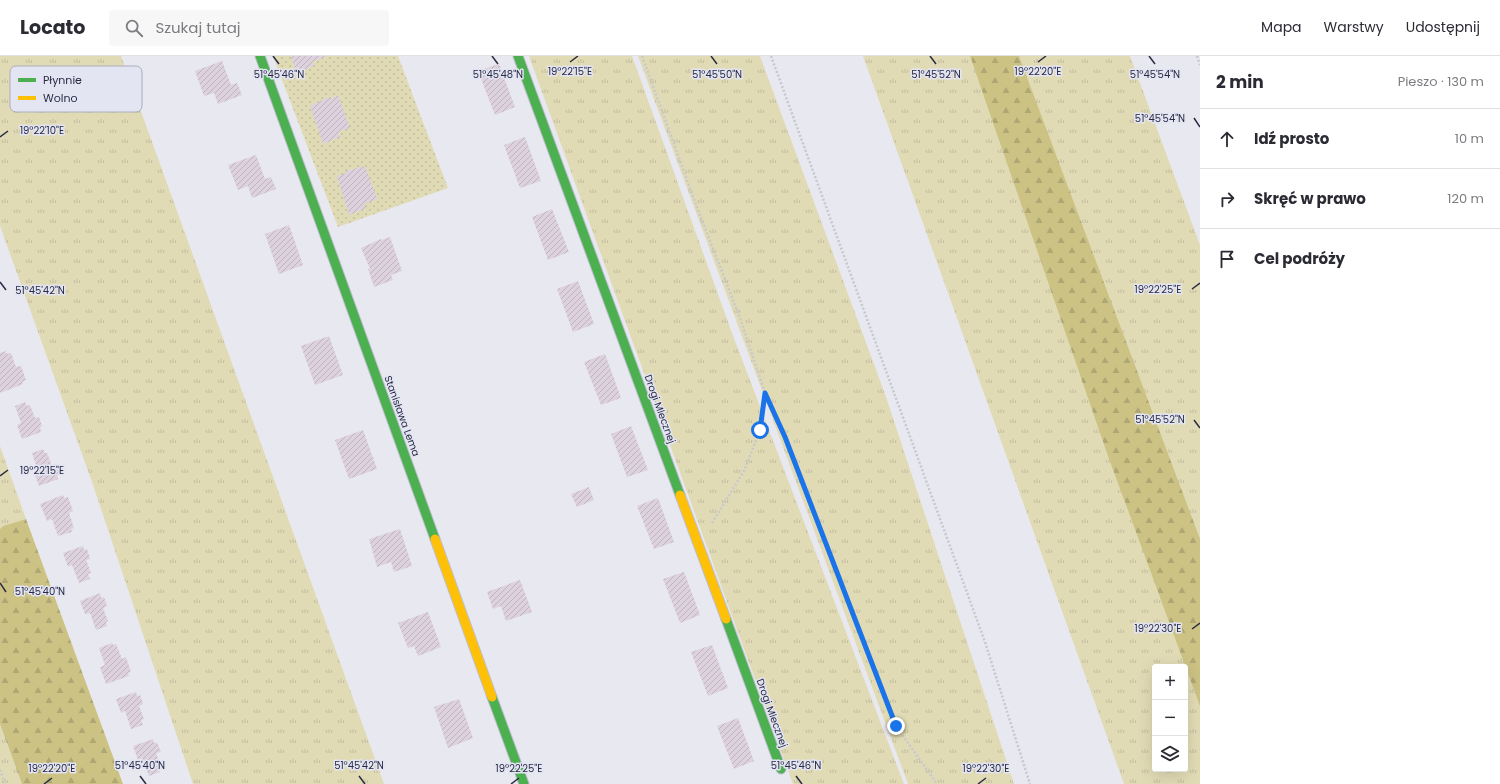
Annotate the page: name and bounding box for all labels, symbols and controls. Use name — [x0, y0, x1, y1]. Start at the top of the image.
search box — [109, 10, 389, 46]
text: Locato — [20, 14, 85, 41]
icon: search — [123, 17, 145, 39]
text: Szukaj tutaj — [155, 17, 241, 38]
text: Mapa — [1261, 17, 1302, 37]
text: Warstwy — [1324, 17, 1384, 37]
text: Udostępnij — [1406, 17, 1480, 37]
text: 19°22'15"E — [548, 64, 592, 79]
text: 19°22'20"E — [1015, 64, 1061, 79]
legend — [10, 66, 142, 112]
text: 51°45'46"N — [254, 67, 304, 82]
text: 51°45'48"N — [473, 67, 523, 82]
text: 51°45'50"N — [692, 67, 742, 82]
text: 51°45'52"N — [911, 67, 961, 82]
text: 51°45'54"N — [1130, 67, 1180, 82]
text: 2 min — [1216, 70, 1264, 94]
text: Płynnie — [43, 72, 82, 88]
text: Pieszo · 130 m — [1398, 72, 1484, 91]
text: Wolno — [43, 90, 78, 106]
text: 51°45'54"N — [1135, 111, 1185, 126]
text: 19°22'10"E — [20, 123, 64, 138]
icon: ahead — [1216, 128, 1238, 150]
text: Idź prosto — [1254, 128, 1329, 149]
text: 10 m — [1455, 129, 1484, 148]
icon: right — [1216, 188, 1238, 210]
text: Skręć w prawo — [1254, 188, 1366, 209]
text: 120 m — [1447, 189, 1484, 208]
icon: arrive — [1216, 248, 1238, 270]
text: Cel podróży — [1254, 248, 1345, 269]
text: 19°22'25"E — [1135, 282, 1181, 297]
text: 51°45'42"N — [15, 283, 65, 298]
street label: Drogi Mlecznej — [641, 373, 679, 445]
street label: Stanisława Lema — [380, 374, 424, 458]
text: 51°45'52"N — [1135, 412, 1185, 427]
route start — [751, 421, 769, 439]
text: 19°22'15"E — [20, 463, 64, 478]
text: 51°45'40"N — [15, 584, 65, 599]
text: 19°22'30"E — [1135, 621, 1181, 636]
map controls — [1152, 664, 1188, 772]
button: + — [1152, 664, 1188, 700]
street label: Drogi Mlecznej — [753, 677, 791, 749]
button: − — [1152, 700, 1188, 736]
route end — [887, 717, 905, 735]
button: layers — [1152, 736, 1188, 772]
text: 51°45'40"N — [115, 758, 165, 773]
text: 51°45'42"N — [334, 758, 384, 773]
text: 51°45'46"N — [771, 758, 821, 773]
text: 19°22'20"E — [29, 761, 75, 776]
text: 19°22'25"E — [496, 761, 542, 776]
text: 19°22'30"E — [963, 761, 1009, 776]

